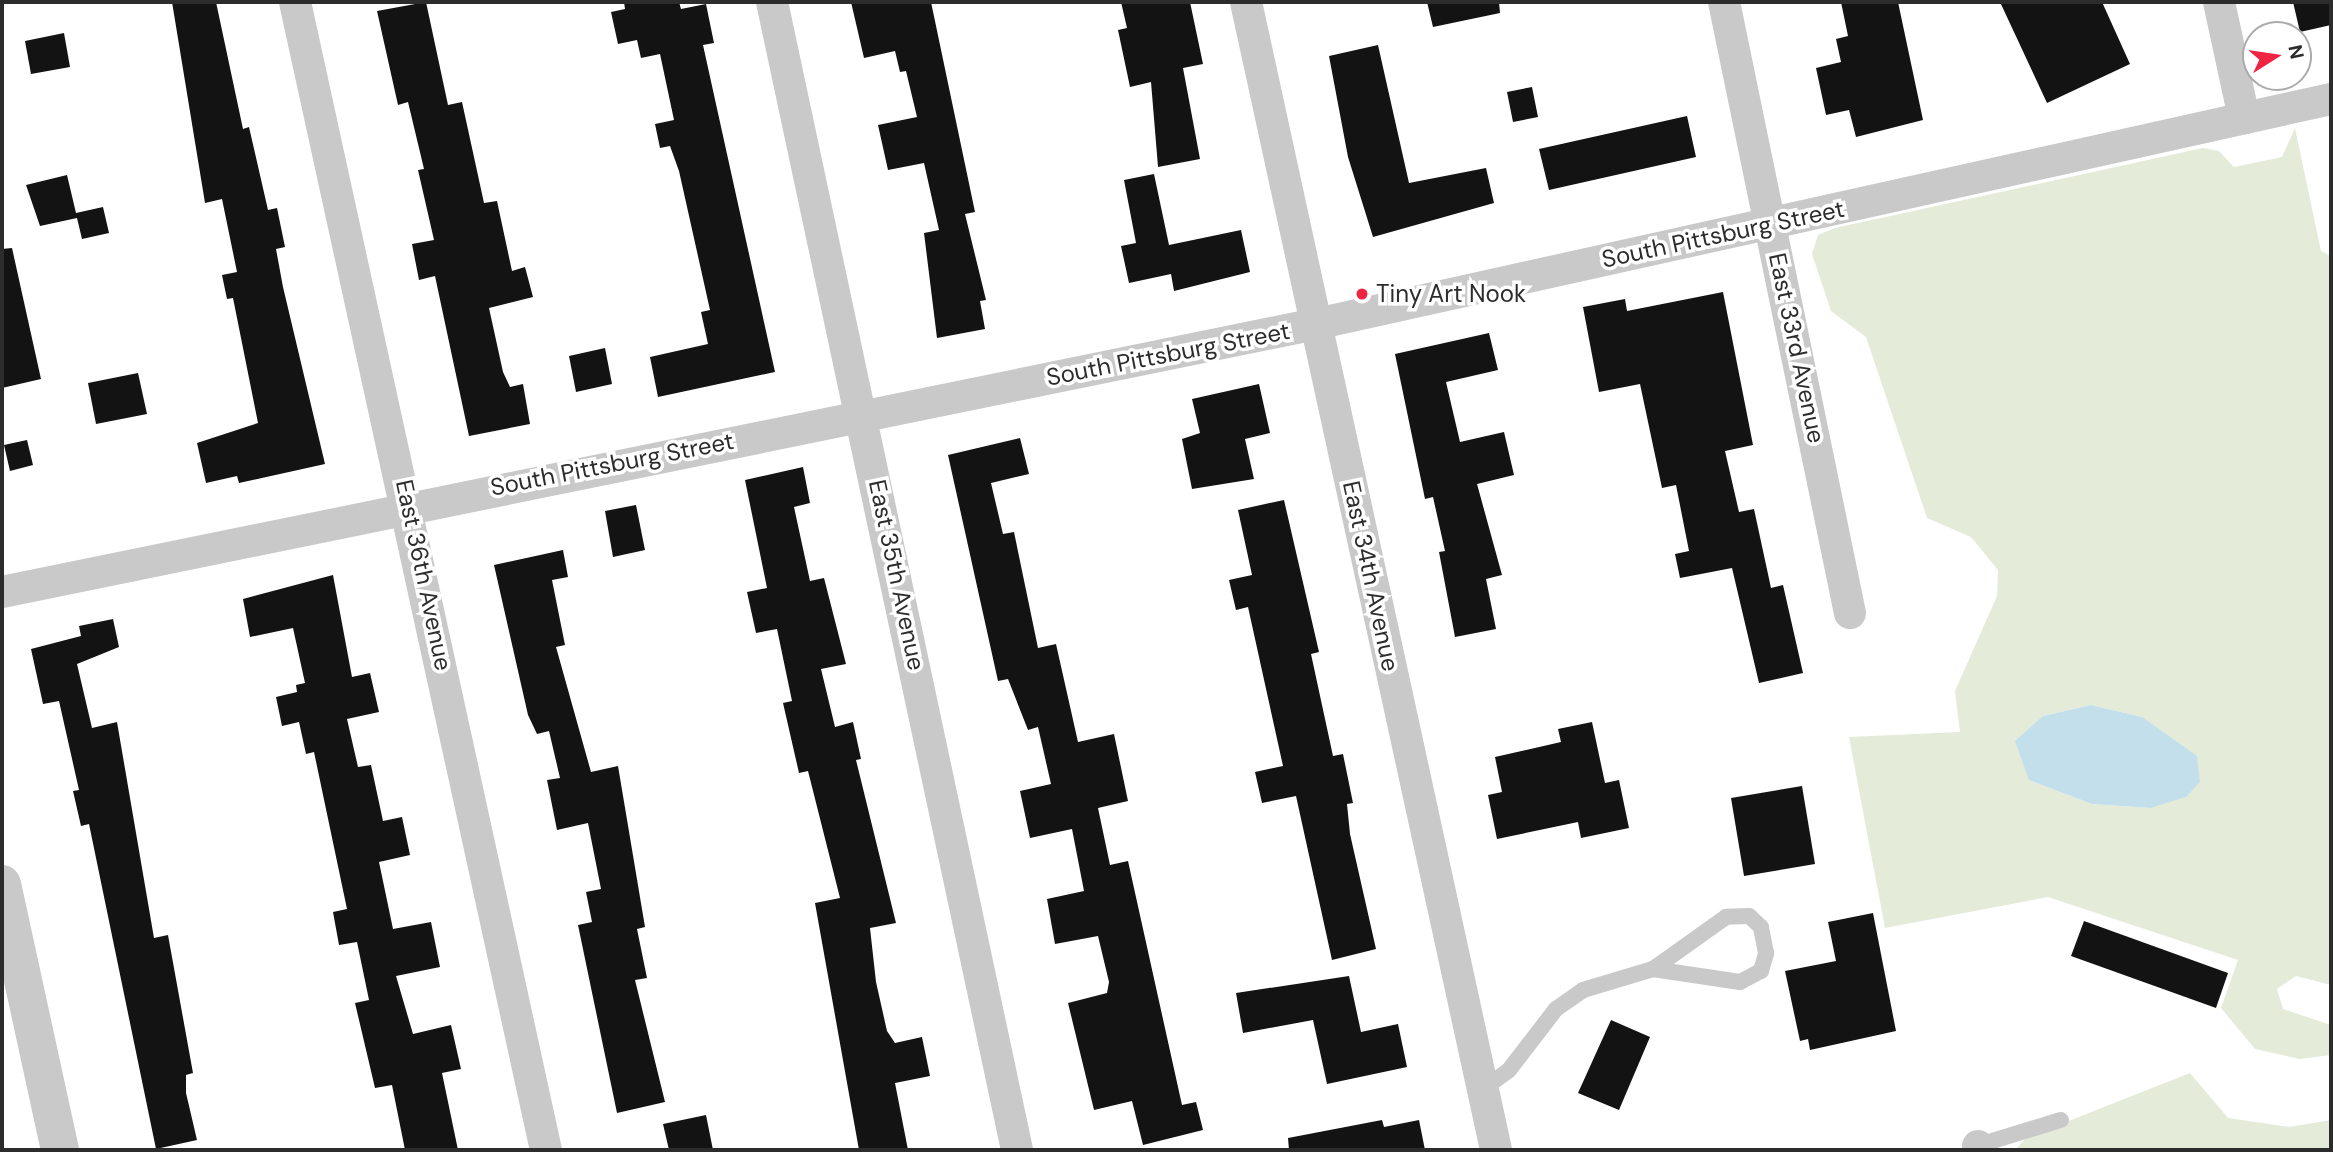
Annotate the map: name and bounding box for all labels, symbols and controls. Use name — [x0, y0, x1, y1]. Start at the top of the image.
north arrow — [2242, 21, 2312, 91]
text: N — [2282, 43, 2310, 61]
street label: South Pittsburg Street — [1599, 194, 1847, 274]
street label: East 33rd Avenue — [1763, 250, 1831, 446]
place label: Tiny Art Nook — [1376, 280, 1526, 308]
marker: Tiny Art Nook — [1354, 286, 1370, 302]
street label: South Pittsburg Street — [1044, 316, 1292, 392]
street label: South Pittsburg Street — [488, 426, 736, 502]
street label: East 36th Avenue — [390, 477, 458, 673]
street label: East 35th Avenue — [863, 477, 931, 673]
street label: East 34th Avenue — [1337, 478, 1405, 674]

